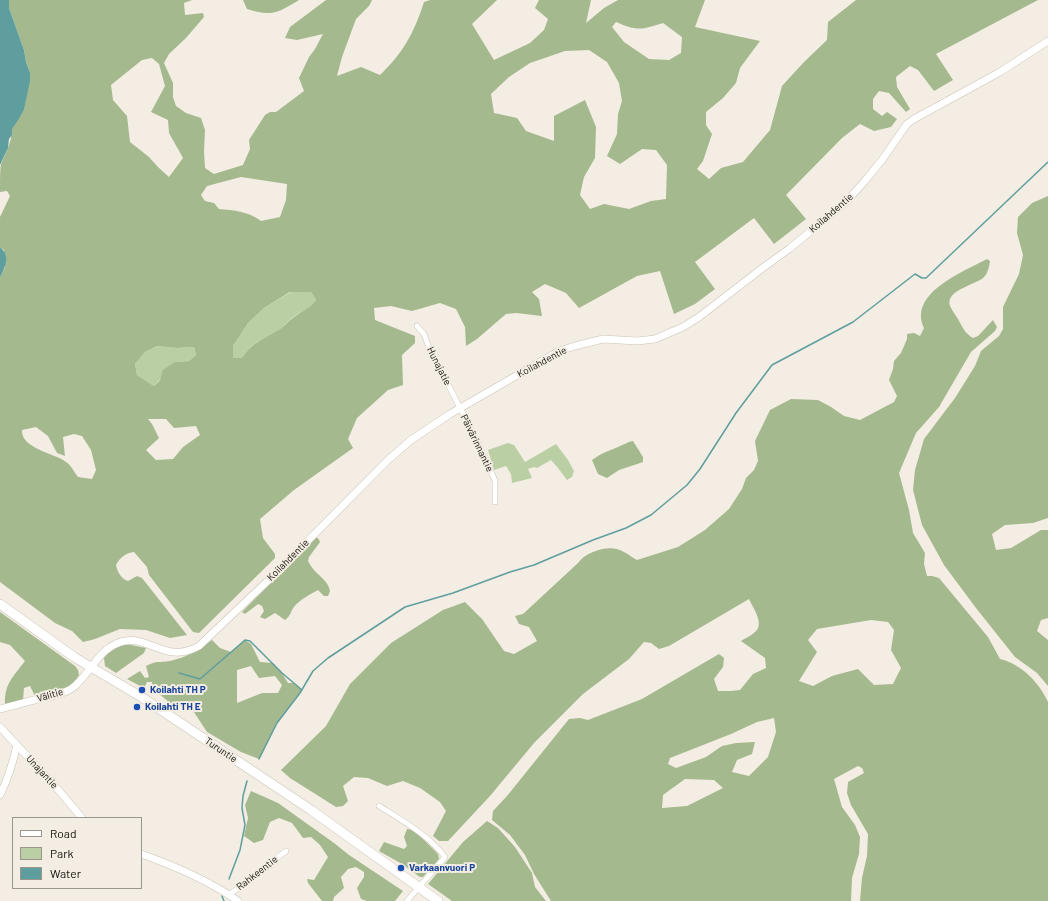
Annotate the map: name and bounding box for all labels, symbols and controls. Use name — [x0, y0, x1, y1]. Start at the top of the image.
street label: Koilahdentie — [807, 191, 855, 235]
street label: Koilahdentie — [515, 344, 569, 380]
street label: Hunajatie — [424, 345, 454, 387]
street label: Päivärinnantie — [458, 412, 496, 474]
street label: Koilahdentie — [265, 537, 311, 583]
place label: Koilahti TH P — [150, 684, 206, 696]
marker: Koilahti TH P — [137, 685, 147, 695]
street label: Välitie — [35, 686, 65, 704]
place label: Koilahti TH E — [145, 701, 201, 713]
marker: Koilahti TH E — [132, 702, 142, 712]
street label: Turuntie — [203, 735, 239, 765]
street label: Unajantie — [23, 753, 61, 791]
legend — [12, 817, 142, 889]
text: Road — [50, 826, 77, 840]
text: Park — [50, 846, 74, 860]
street label: Rahkeentie — [234, 853, 280, 893]
place label: Varkaanvuori P — [409, 862, 475, 874]
marker: Varkaanvuori P — [396, 863, 406, 873]
text: Water — [50, 866, 81, 880]

